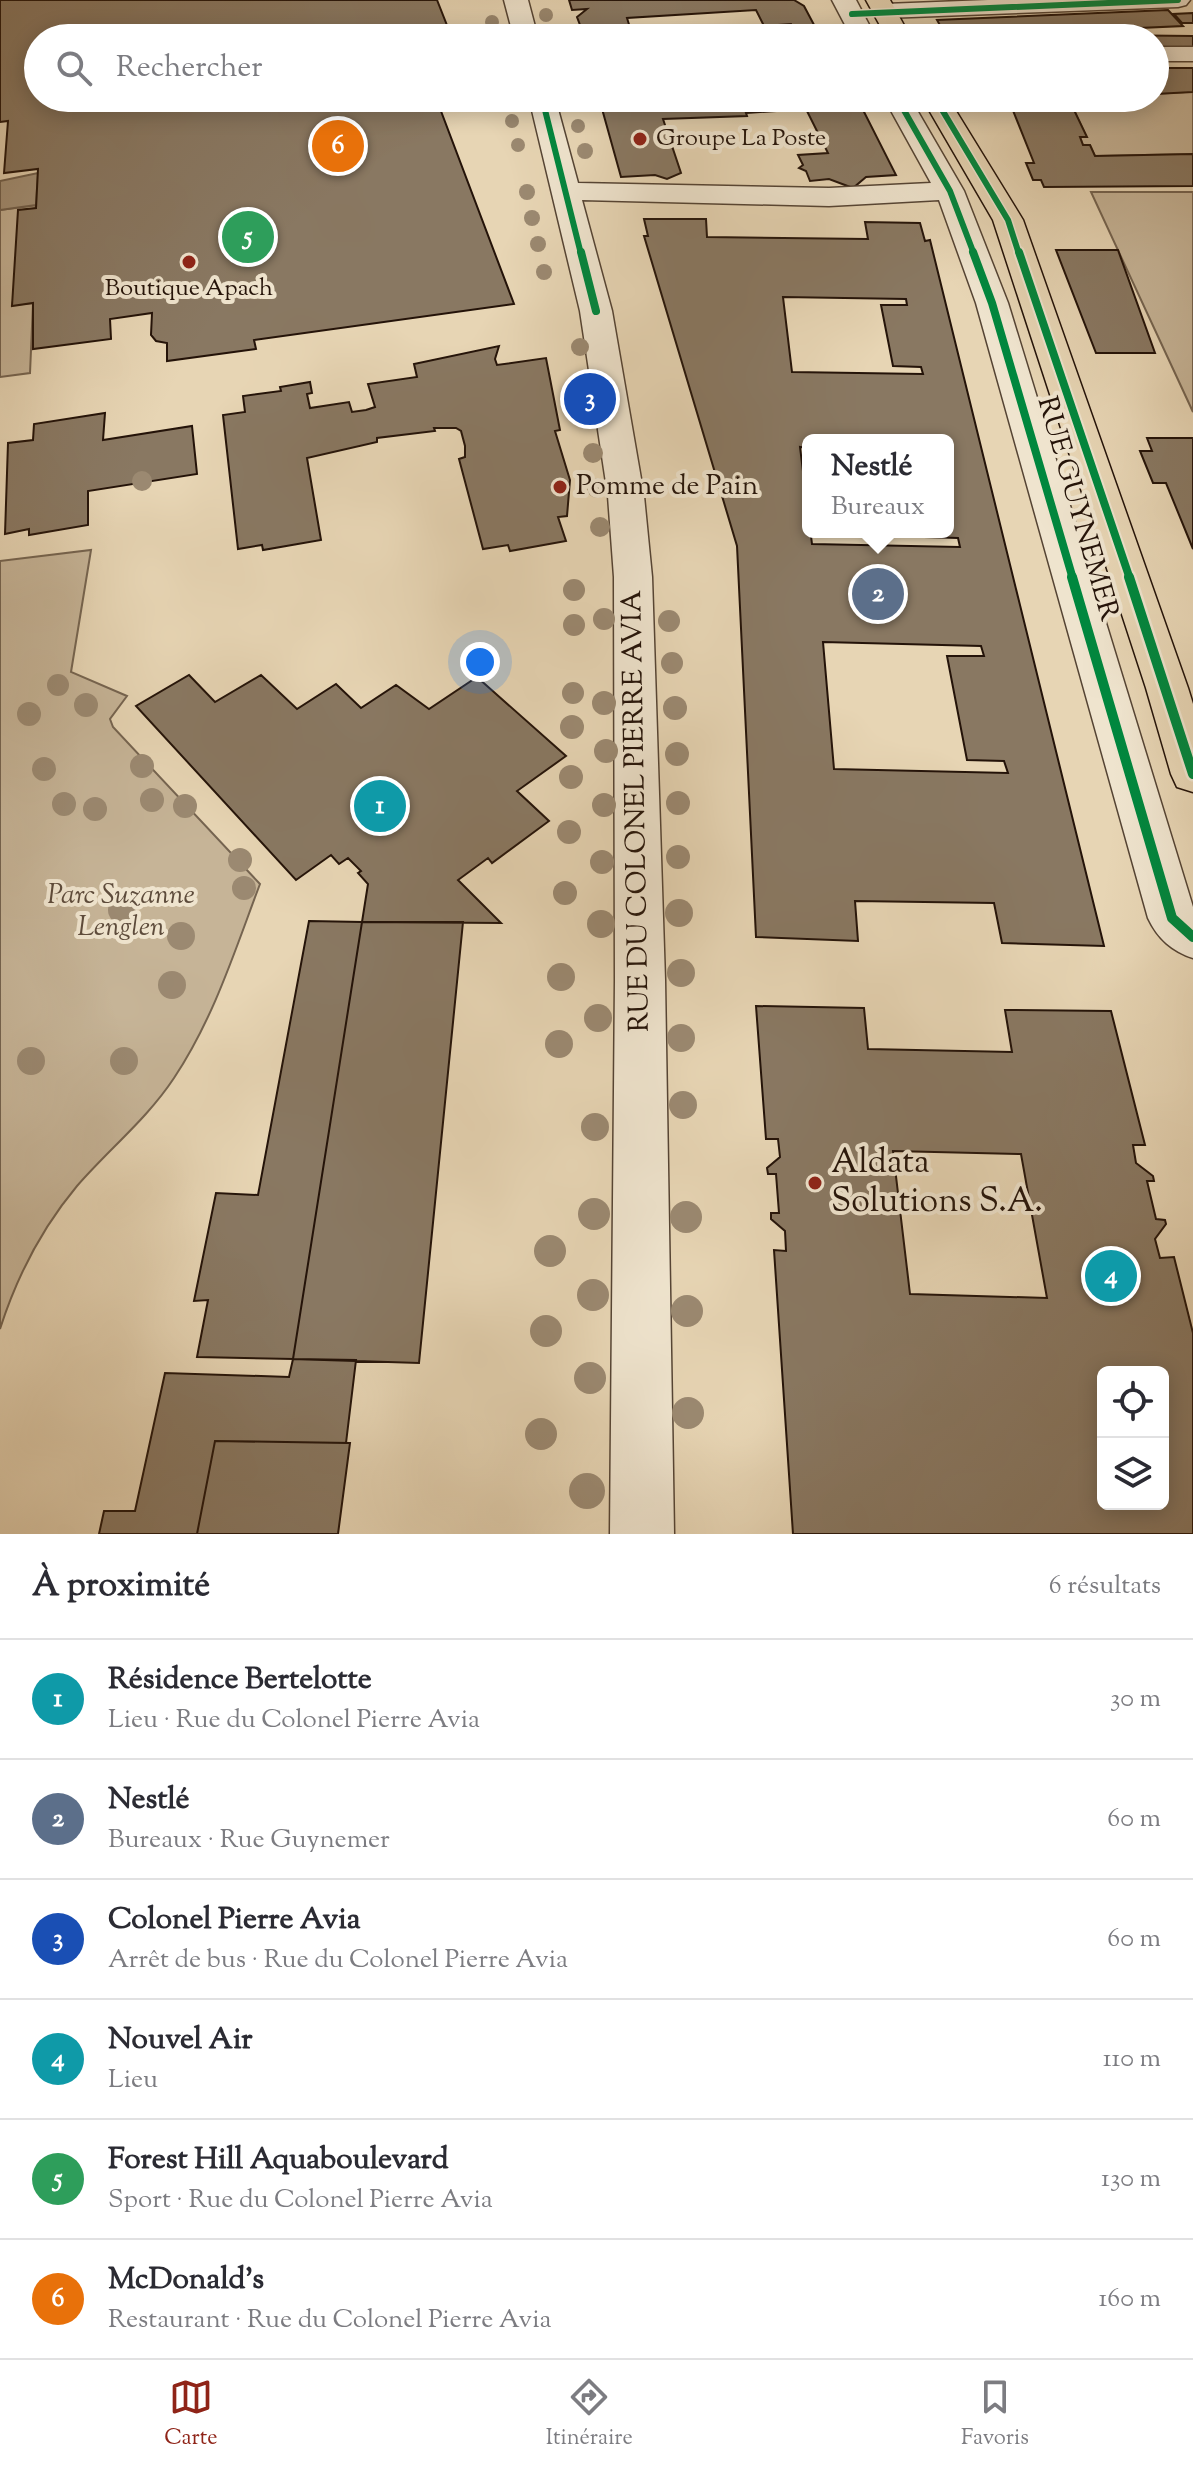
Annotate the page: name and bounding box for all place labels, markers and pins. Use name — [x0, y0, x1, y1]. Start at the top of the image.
pin: 6 — [312, 116, 364, 176]
place label: Groupe La Poste — [656, 122, 826, 156]
marker: Groupe La Poste — [631, 130, 649, 148]
pin: 5 — [222, 207, 274, 267]
marker: Boutique Apach — [180, 253, 198, 271]
place label: Boutique Apach — [105, 272, 273, 306]
pin: 3 — [564, 369, 616, 429]
place label: Pomme de Pain — [576, 467, 758, 507]
marker: Pomme de Pain — [551, 478, 569, 496]
pin: 2 — [852, 564, 904, 624]
pin: 1 — [354, 776, 406, 836]
place label: Aldata Solutions S.A. — [831, 1139, 1043, 1227]
marker: Aldata Solutions S.A. — [806, 1174, 824, 1192]
pin: 4 — [1085, 1246, 1137, 1306]

